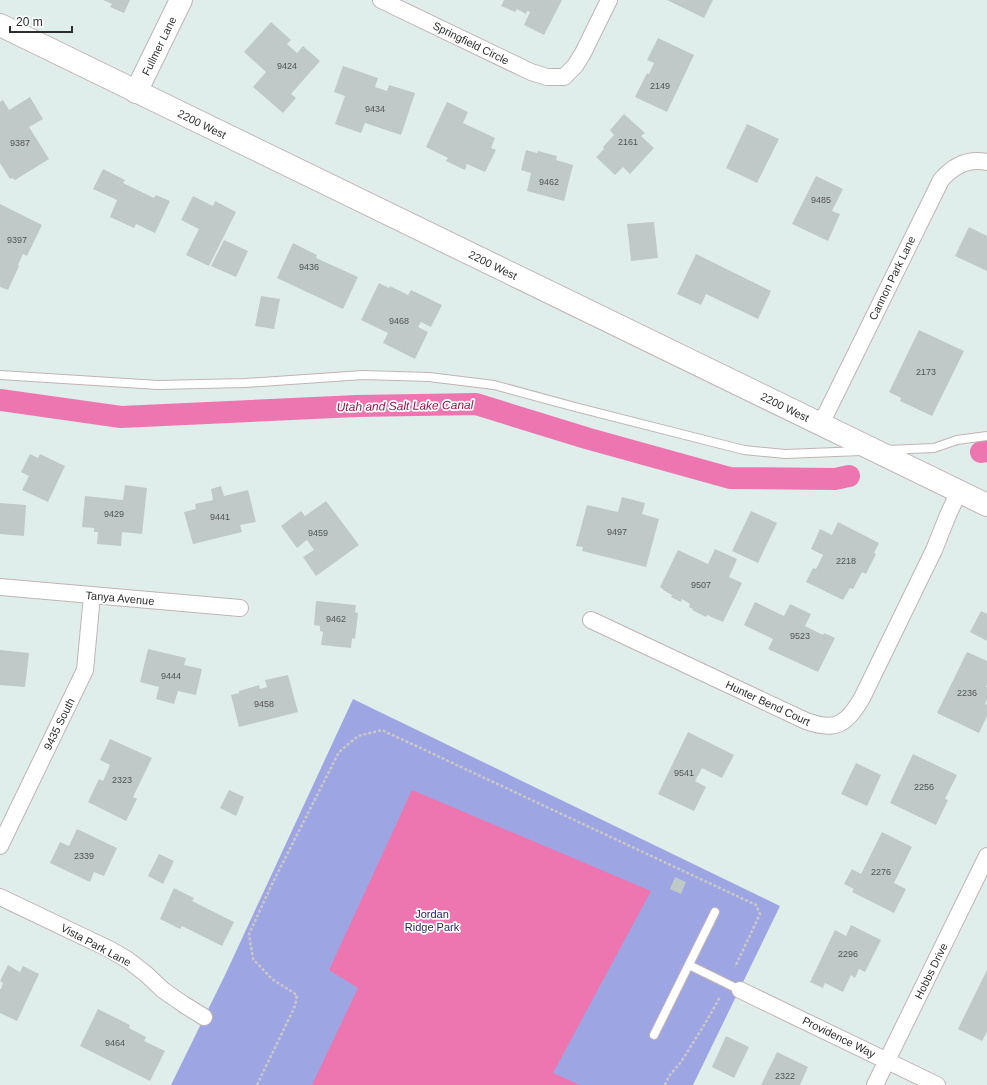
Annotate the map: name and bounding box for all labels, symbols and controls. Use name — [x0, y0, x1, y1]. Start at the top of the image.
scale bar — [10, 8, 72, 34]
text: 20 m — [16, 15, 43, 29]
street label: Fullmer Lane — [140, 15, 178, 77]
street label: Springfield Circle — [431, 19, 511, 67]
house number: 9424 — [277, 61, 297, 71]
house number: 2149 — [650, 81, 670, 91]
house number: 9434 — [365, 104, 385, 114]
street label: 2200 West — [176, 107, 228, 141]
house number: 2161 — [618, 137, 638, 147]
house number: 9387 — [10, 138, 30, 148]
house number: 9462 — [539, 177, 559, 187]
house number: 9485 — [811, 195, 831, 205]
street label: Cannon Park Lane — [867, 234, 917, 322]
house number: 9397 — [7, 235, 27, 245]
street label: 2200 West — [467, 248, 519, 282]
house number: 9436 — [299, 262, 319, 272]
house number: 9468 — [389, 316, 409, 326]
house number: 2173 — [916, 367, 936, 377]
street label: 2200 West — [759, 390, 811, 424]
water label: Utah and Salt Lake Canal — [337, 398, 474, 414]
house number: 9429 — [104, 509, 124, 519]
house number: 9441 — [210, 512, 230, 522]
house number: 9497 — [607, 527, 627, 537]
house number: 9459 — [308, 528, 328, 538]
house number: 2218 — [836, 556, 856, 566]
house number: 9507 — [691, 580, 711, 590]
street label: Tanya Avenue — [85, 589, 155, 607]
house number: 9462 — [326, 614, 346, 624]
house number: 9523 — [790, 631, 810, 641]
house number: 9444 — [161, 671, 181, 681]
street label: Hunter Bend Court — [724, 678, 812, 728]
house number: 2236 — [957, 688, 977, 698]
street label: 9435 South — [41, 696, 77, 752]
house number: 9458 — [254, 699, 274, 709]
house number: 9541 — [674, 768, 694, 778]
house number: 2323 — [112, 775, 132, 785]
house number: 2256 — [914, 782, 934, 792]
house number: 2339 — [74, 851, 94, 861]
house number: 2276 — [871, 867, 891, 877]
park label: Jordan Ridge Park — [405, 908, 460, 933]
street label: Vista Park Lane — [59, 922, 133, 968]
street label: Hobbs Drive — [912, 941, 950, 1001]
house number: 2296 — [838, 949, 858, 959]
street label: Providence Way — [801, 1014, 878, 1060]
house number: 9464 — [105, 1038, 125, 1048]
house number: 2322 — [775, 1071, 795, 1081]

